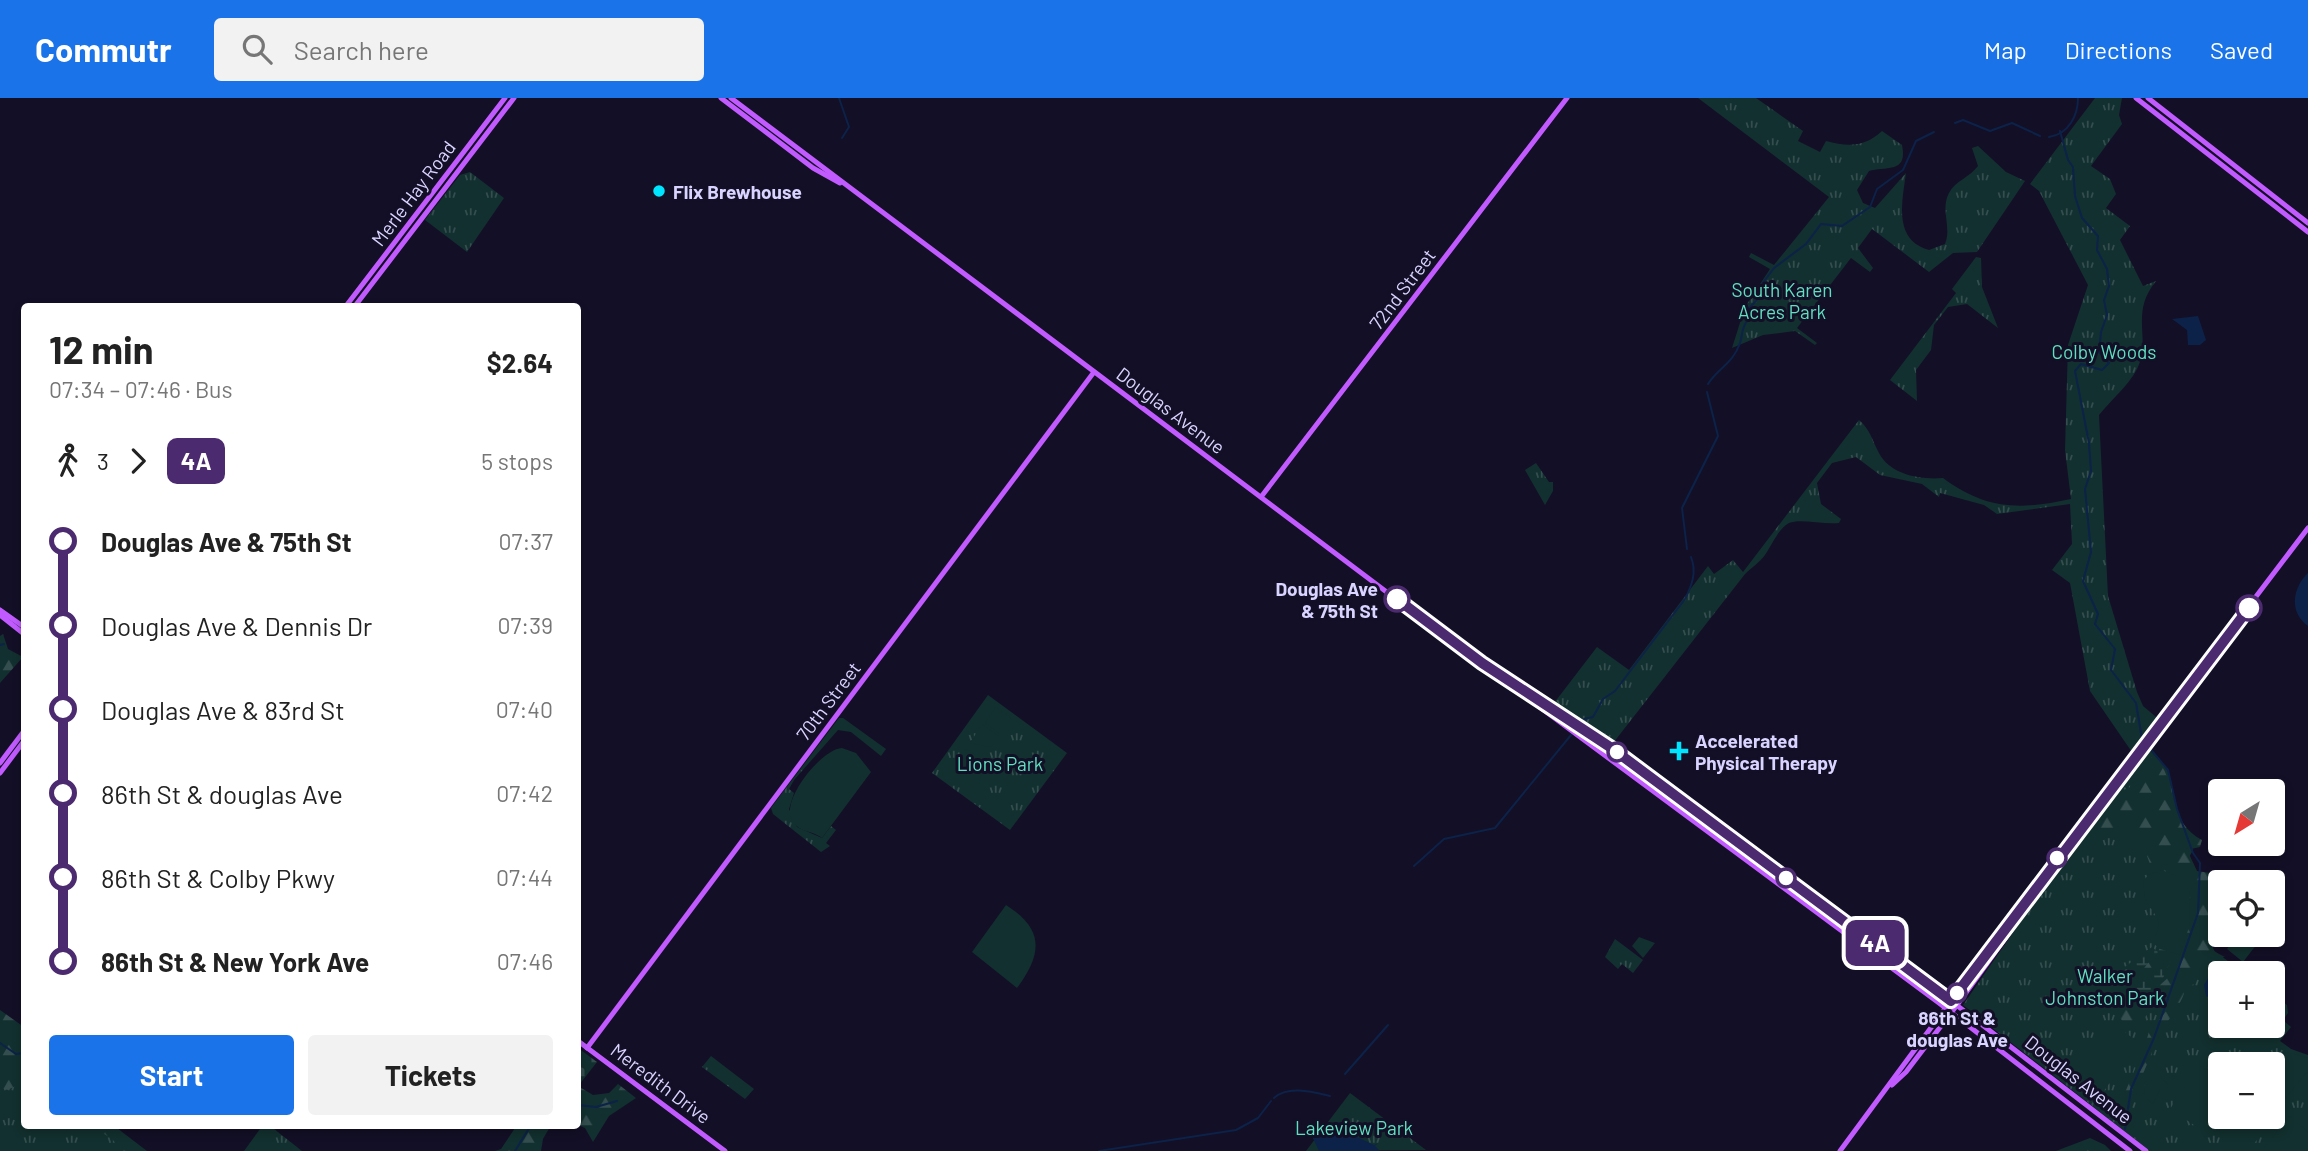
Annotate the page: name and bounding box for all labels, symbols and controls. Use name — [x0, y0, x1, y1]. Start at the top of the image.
search box — [214, 18, 704, 81]
text: Commutr — [35, 29, 172, 69]
icon: search — [238, 30, 276, 68]
text: Search here — [294, 34, 429, 65]
text: Map — [1984, 35, 2027, 64]
text: Directions — [2065, 35, 2172, 64]
text: Saved — [2210, 35, 2273, 64]
street label: Merle Hay Road — [366, 136, 460, 250]
place label: Flix Brewhouse — [673, 180, 802, 203]
marker: Flix Brewhouse — [651, 183, 667, 199]
street label: 72nd Street — [1364, 244, 1440, 334]
park label: South Karen Acres Park — [1731, 278, 1833, 323]
text: 12 min — [49, 326, 154, 372]
park label: Colby Woods — [2052, 340, 2157, 363]
text: $2.64 — [487, 347, 553, 378]
street label: Douglas Avenue — [1112, 362, 1230, 458]
text: 07:34 – 07:46 · Bus — [49, 375, 232, 403]
icon: walk — [49, 442, 87, 480]
icon: forward — [119, 442, 157, 480]
text: 4A — [181, 446, 211, 475]
text: 3 — [97, 447, 109, 475]
text: 5 stops — [481, 447, 553, 475]
text: Douglas Ave & 75th St — [101, 526, 352, 557]
text: 07:37 — [499, 527, 553, 555]
place label: Douglas Ave & 75th St — [1275, 577, 1378, 622]
marker: Douglas Ave & 75th St — [1384, 586, 1410, 612]
unlabelled marker — [2236, 595, 2262, 621]
text: Douglas Ave & Dennis Dr — [101, 610, 372, 641]
text: 07:39 — [498, 611, 553, 639]
street label: 70th Street — [791, 657, 865, 745]
text: Douglas Ave & 83rd St — [101, 694, 345, 725]
text: 07:40 — [496, 695, 553, 723]
place label: Accelerated Physical Therapy — [1695, 729, 1838, 774]
marker: Accelerated Physical Therapy — [1669, 741, 1689, 761]
unlabelled marker — [1607, 742, 1627, 762]
park label: Lions Park — [957, 752, 1043, 775]
text: 86th St & douglas Ave — [101, 778, 343, 809]
text: 07:42 — [496, 779, 553, 807]
north arrow — [2208, 779, 2286, 856]
map controls — [2208, 779, 2285, 1129]
unlabelled marker — [2047, 848, 2067, 868]
text: 86th St & Colby Pkwy — [101, 862, 335, 893]
text: 07:44 — [496, 863, 553, 891]
unlabelled marker — [1776, 868, 1796, 888]
button: locate — [2208, 870, 2285, 947]
line badge: 4A — [1843, 920, 1906, 966]
text: 4A — [1860, 928, 1890, 957]
text: 86th St & New York Ave — [101, 946, 369, 977]
text: 07:46 — [497, 947, 553, 975]
button: + — [2208, 961, 2285, 1038]
park label: Walker Johnston Park — [2045, 964, 2165, 1009]
marker: 86th St & douglas Ave — [1947, 983, 1967, 1003]
place label: 86th St & douglas Ave — [1906, 1006, 2008, 1051]
street label: Douglas Avenue — [2021, 1030, 2137, 1128]
button: Start — [49, 1035, 294, 1115]
button: Tickets — [308, 1035, 553, 1115]
street label: Meredith Drive — [606, 1038, 716, 1128]
button: − — [2208, 1052, 2285, 1129]
park label: Lakeview Park — [1295, 1116, 1413, 1139]

